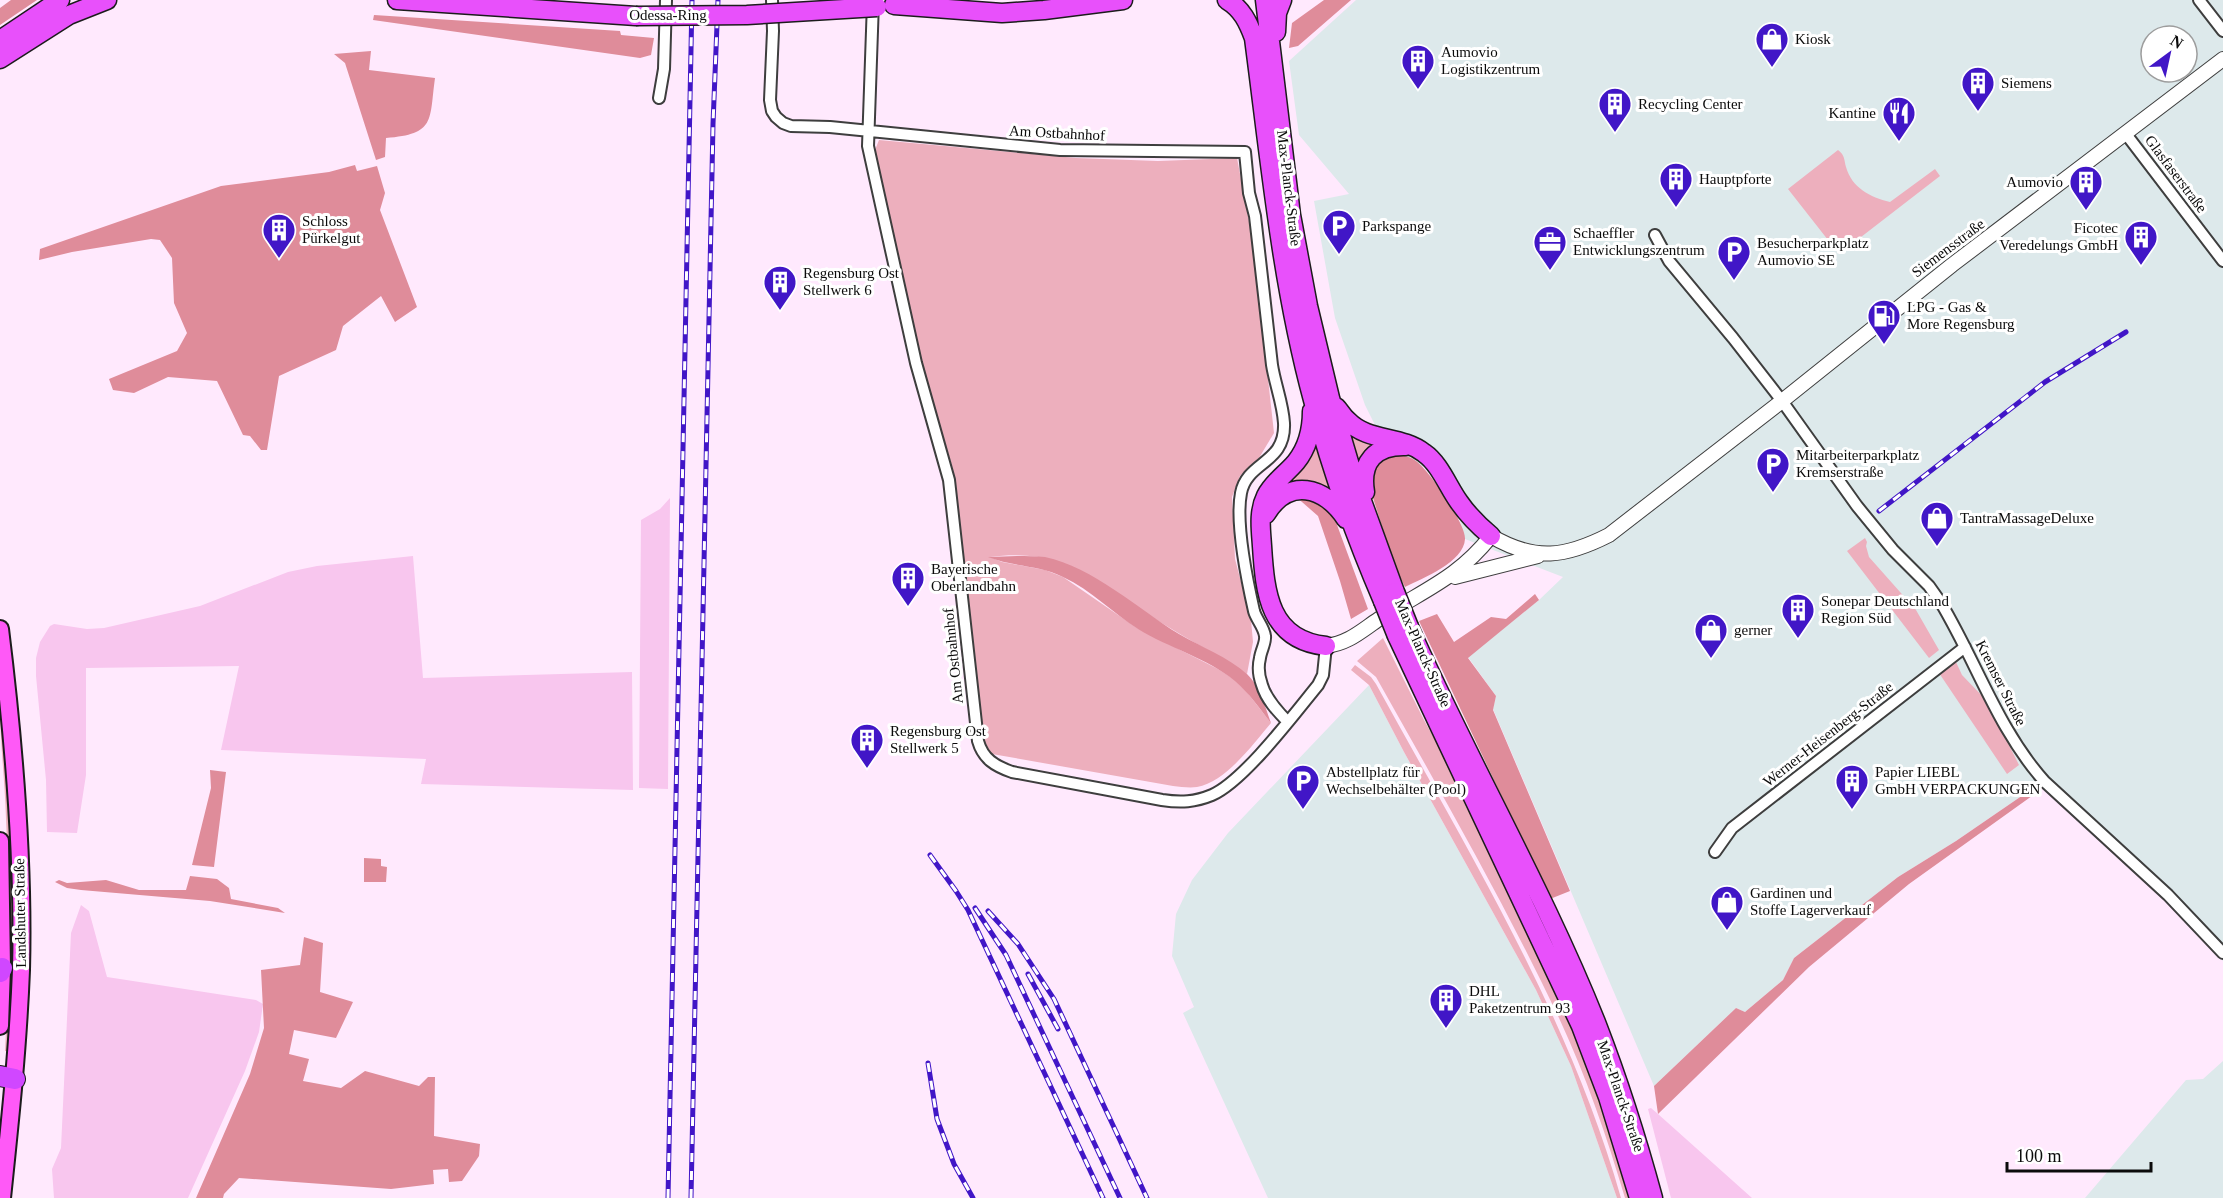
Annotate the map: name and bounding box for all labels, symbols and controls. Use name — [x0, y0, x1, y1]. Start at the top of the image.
street label: Odessa-Ring — [629, 7, 707, 23]
shop icon: Kiosk — [1754, 21, 1790, 68]
north arrow — [2139, 24, 2199, 84]
place label: Kiosk — [1795, 31, 1831, 47]
text: N — [2167, 32, 2187, 52]
building icon: Aumovio Logistikzentrum — [1400, 43, 1436, 90]
place label: Aumovio Logistikzentrum — [1441, 44, 1540, 77]
building icon: Siemens — [1960, 65, 1996, 112]
place label: Siemens — [2001, 75, 2052, 91]
building icon: Recycling Center — [1597, 86, 1633, 133]
restaurant icon: Kantine — [1881, 95, 1917, 142]
place label: Recycling Center — [1638, 96, 1743, 112]
place label: Kantine — [1829, 105, 1876, 121]
street label: Am Ostbahnhof — [1009, 122, 1105, 144]
street label: Max-Planck-Straße — [1274, 129, 1304, 247]
street label: Glasfaserstraße — [2142, 132, 2210, 216]
building icon: Hauptpforte — [1658, 161, 1694, 208]
building icon: Aumovio — [2068, 164, 2104, 211]
place label: Hauptpforte — [1699, 171, 1772, 187]
place label: Aumovio — [2006, 174, 2063, 190]
parking icon: Parkspange — [1321, 208, 1357, 255]
building icon: Schloss Pürkelgut — [261, 212, 297, 259]
place label: Schloss Pürkelgut — [302, 213, 361, 246]
street label: Siemensstraße — [1909, 215, 1988, 280]
place label: Parkspange — [1362, 218, 1431, 234]
building icon: Ficotec Veredelungs GmbH — [2123, 219, 2159, 266]
place label: Ficotec Veredelungs GmbH — [1999, 220, 2118, 253]
office icon: Schaeffler Entwicklungszentrum — [1532, 224, 1568, 271]
place label: Schaeffler Entwicklungszentrum — [1573, 225, 1705, 258]
parking icon: Besucherparkplatz Aumovio SE — [1716, 234, 1752, 281]
place label: Besucherparkplatz Aumovio SE — [1757, 235, 1869, 268]
building icon: Regensburg Ost Stellwerk 6 — [762, 264, 798, 311]
place label: Regensburg Ost Stellwerk 6 — [803, 265, 900, 298]
fuel station icon: LPG - Gas & More Regensburg — [1866, 298, 1902, 345]
place label: LPG - Gas & More Regensburg — [1907, 299, 2015, 332]
parking icon: Mitarbeiterparkplatz Kremserstraße — [1755, 446, 1791, 493]
place label: Mitarbeiterparkplatz Kremserstraße — [1796, 447, 1920, 480]
shop icon: TantraMassageDeluxe — [1919, 500, 1955, 547]
place label: TantraMassageDeluxe — [1960, 510, 2094, 526]
building icon: Bayerische Oberlandbahn — [890, 560, 926, 607]
place label: Bayerische Oberlandbahn — [931, 561, 1016, 594]
building icon: Sonepar Deutschland Region Süd — [1780, 592, 1816, 639]
place label: Sonepar Deutschland Region Süd — [1821, 593, 1949, 626]
street label: Max-Planck-Straße — [1392, 596, 1454, 710]
street label: Am Ostbahnhof — [940, 607, 966, 705]
shop icon: gerner — [1693, 612, 1729, 659]
place label: gerner — [1734, 622, 1772, 638]
street label: Kremser Straße — [1973, 638, 2030, 729]
street label: Werner-Heisenberg-Straße — [1760, 678, 1896, 789]
building icon: Regensburg Ost Stellwerk 5 — [849, 722, 885, 769]
place label: Regensburg Ost Stellwerk 5 — [890, 723, 987, 756]
parking icon: Abstellplatz für Wechselbehälter (Pool) — [1285, 763, 1321, 810]
building icon: Papier LIEBL GmbH VERPACKUNGEN — [1834, 763, 1870, 810]
place label: Abstellplatz für Wechselbehälter (Pool) — [1326, 764, 1466, 798]
place label: Papier LIEBL GmbH VERPACKUNGEN — [1875, 764, 2041, 797]
street label: Landshuter Straße — [11, 858, 29, 968]
shop icon: Gardinen und Stoffe Lagerverkauf — [1709, 884, 1745, 931]
place label: Gardinen und Stoffe Lagerverkauf — [1750, 885, 1871, 918]
building icon: DHL Paketzentrum 93 — [1428, 982, 1464, 1029]
place label: DHL Paketzentrum 93 — [1469, 983, 1570, 1016]
street label: Max-Planck-Straße — [1594, 1038, 1648, 1154]
scale bar — [2007, 1135, 2151, 1173]
text: 100 m — [2016, 1146, 2062, 1166]

